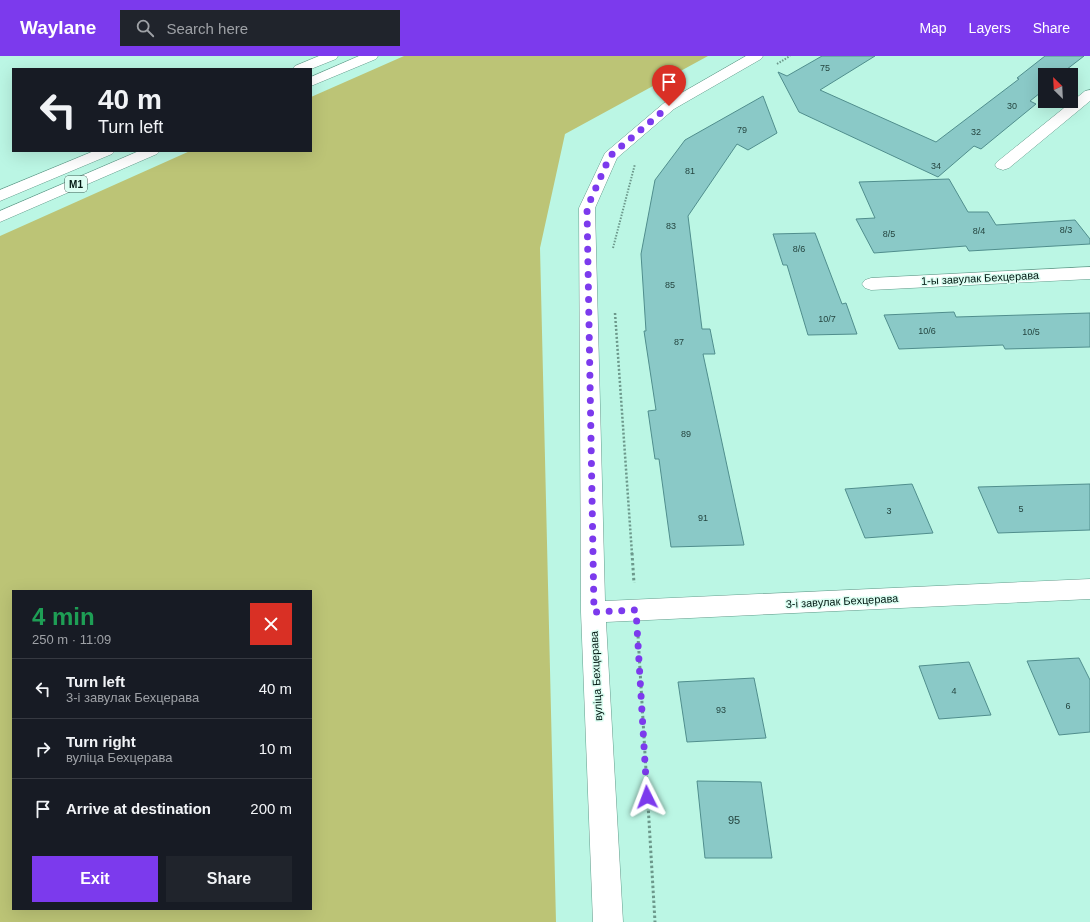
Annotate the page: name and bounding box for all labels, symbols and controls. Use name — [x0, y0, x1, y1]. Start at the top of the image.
search box — [120, 10, 400, 46]
text: Waylane — [20, 17, 96, 38]
icon: search — [134, 17, 156, 39]
text: Search here — [166, 20, 248, 37]
text: Map — [919, 20, 947, 36]
text: Layers — [969, 20, 1011, 36]
text: Share — [1033, 20, 1070, 36]
house number: 75 — [820, 63, 830, 73]
pin — [652, 65, 686, 106]
north arrow — [1038, 68, 1078, 108]
map controls — [1038, 68, 1078, 108]
icon: arrive — [658, 71, 680, 93]
icon: left — [32, 84, 84, 136]
text: 40 m — [98, 84, 162, 115]
house number: 30 — [1007, 101, 1017, 111]
text: Turn left — [98, 117, 163, 137]
house number: 79 — [737, 125, 747, 135]
house number: 32 — [971, 127, 981, 137]
house number: 34 — [931, 161, 941, 171]
house number: 81 — [685, 166, 695, 176]
road number: М1 — [65, 176, 87, 192]
house number: 83 — [666, 221, 676, 231]
house number: 8/3 — [1060, 225, 1072, 235]
house number: 8/4 — [973, 226, 985, 236]
house number: 8/5 — [883, 229, 895, 239]
house number: 8/6 — [793, 244, 805, 254]
street label: 1-ы завулак Бехцерава — [921, 269, 1040, 287]
house number: 85 — [665, 280, 675, 290]
house number: 10/7 — [818, 314, 836, 324]
house number: 10/6 — [918, 326, 936, 336]
house number: 10/5 — [1022, 327, 1040, 337]
house number: 87 — [674, 337, 684, 347]
house number: 89 — [681, 429, 691, 439]
house number: 5 — [1018, 504, 1024, 514]
house number: 3 — [886, 506, 892, 516]
house number: 91 — [698, 513, 708, 523]
street label: 3-і завулак Бехцерава — [785, 592, 899, 610]
text: 4 min — [32, 603, 95, 630]
button: close — [250, 603, 292, 645]
street label: вуліца Бехцерава — [588, 630, 604, 721]
text: 250 m · 11:09 — [32, 632, 111, 647]
text: Turn left — [66, 673, 125, 690]
icon: left — [32, 678, 54, 700]
text: 40 m — [259, 680, 292, 697]
house number: 4 — [951, 686, 957, 696]
text: 3-і завулак Бехцерава — [66, 690, 199, 705]
house number: 6 — [1065, 701, 1071, 711]
house number: 93 — [716, 705, 726, 715]
text: Turn right — [66, 733, 136, 750]
icon: right — [32, 738, 54, 760]
text: 10 m — [259, 740, 292, 757]
text: вуліца Бехцерава — [66, 750, 173, 765]
position arrow — [626, 776, 668, 818]
icon: arrive — [32, 798, 54, 820]
text: Arrive at destination — [66, 800, 211, 817]
text: 200 m — [250, 800, 292, 817]
house number: 95 — [728, 814, 740, 826]
button: Exit — [32, 856, 158, 902]
button: Share — [166, 856, 292, 902]

